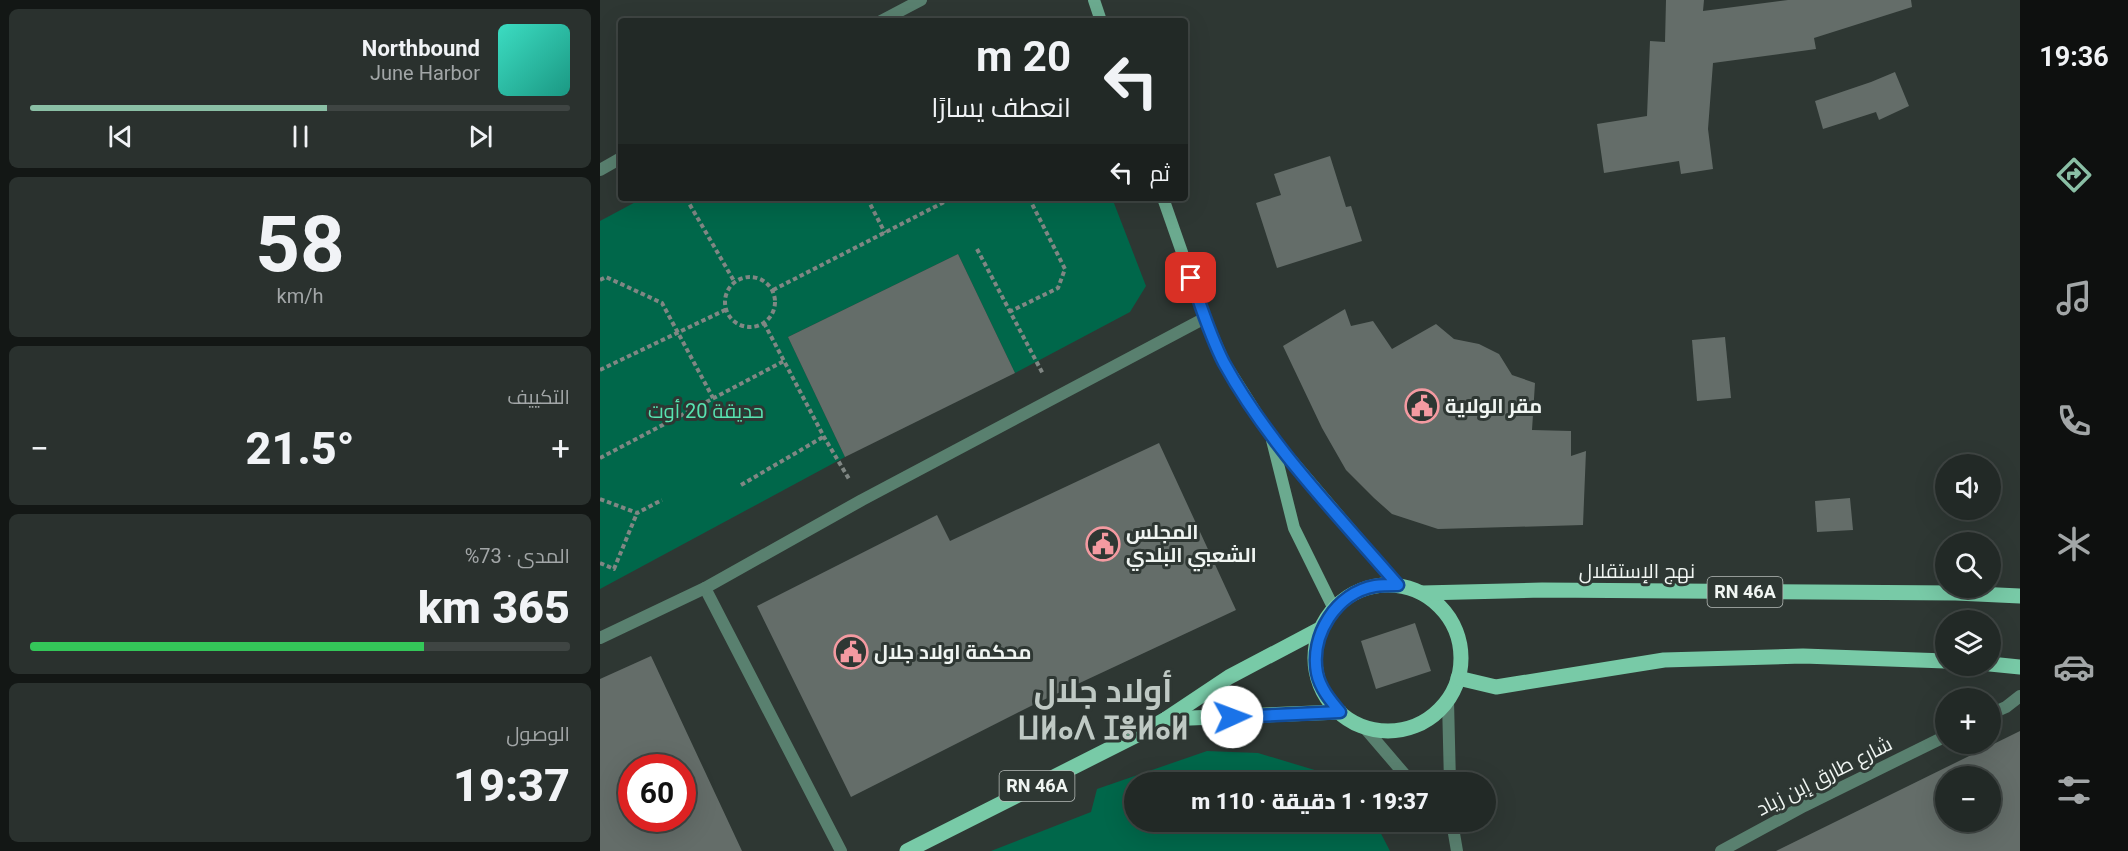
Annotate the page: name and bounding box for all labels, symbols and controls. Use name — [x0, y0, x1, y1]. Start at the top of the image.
text: 20 m — [976, 32, 1071, 81]
text: Northbound — [362, 36, 480, 61]
text: 19:36 — [2039, 41, 2109, 73]
icon: left — [1092, 42, 1170, 120]
text: June Harbor — [370, 61, 480, 85]
text: انعطف يسارًا — [931, 92, 1071, 124]
icon: previous — [104, 120, 137, 153]
icon: pause — [284, 120, 317, 153]
icon: next — [464, 120, 497, 153]
icon: directions — [2053, 154, 2095, 196]
icon: left — [1105, 156, 1138, 189]
text: ثم — [1150, 161, 1170, 186]
text: 58 — [255, 199, 345, 290]
pin — [1165, 252, 1216, 303]
icon: arrive — [1174, 261, 1207, 294]
icon: music — [2053, 277, 2095, 319]
text: km/h — [277, 284, 323, 308]
text: التكييف — [507, 385, 570, 409]
public building icon: مقر الولاية — [1404, 388, 1440, 424]
place label: مقر الولاية — [1445, 394, 1542, 418]
park label: حديقة 20 أوت — [648, 399, 764, 423]
icon: phone — [2053, 400, 2095, 442]
text: 21.5° — [246, 422, 355, 475]
text: − — [30, 429, 49, 468]
text: + — [551, 429, 570, 468]
map controls — [1935, 454, 2001, 832]
button: sound — [1935, 454, 2001, 520]
place label: المجلس الشعبي البلدي — [1126, 520, 1257, 572]
icon: climate — [2053, 523, 2095, 565]
public building icon: المجلس الشعبي البلدي — [1085, 526, 1121, 562]
button: search — [1935, 532, 2001, 598]
text: المدى · 73% — [465, 544, 570, 568]
street label: نهج الإستقلال — [1579, 559, 1695, 585]
road number: RN 46A — [1708, 577, 1782, 607]
text: 365 km — [418, 581, 570, 634]
button: layers — [1935, 610, 2001, 676]
public building icon: محكمة اولاد جلال — [833, 634, 869, 670]
place label: محكمة اولاد جلال — [874, 640, 1032, 664]
icon: car — [2053, 646, 2095, 688]
district label: أولاد جلال ⵡⵍⴰⴷ ⵊⴻⵍⴰⵍ — [1017, 670, 1189, 747]
position arrow — [1200, 685, 1264, 749]
button: + — [1935, 688, 2001, 754]
text: الوصول — [506, 722, 570, 746]
street label: شارع طارق إبن زياد — [1752, 731, 1897, 822]
speed limit sign: 60 — [618, 754, 696, 832]
text: 19:37 — [453, 759, 570, 812]
button: − — [1935, 766, 2001, 832]
icon: filters — [2053, 769, 2095, 811]
road number: RN 46A — [1000, 771, 1074, 801]
text: 19:37 · 1 دقيقة · 110 m — [1191, 789, 1429, 814]

